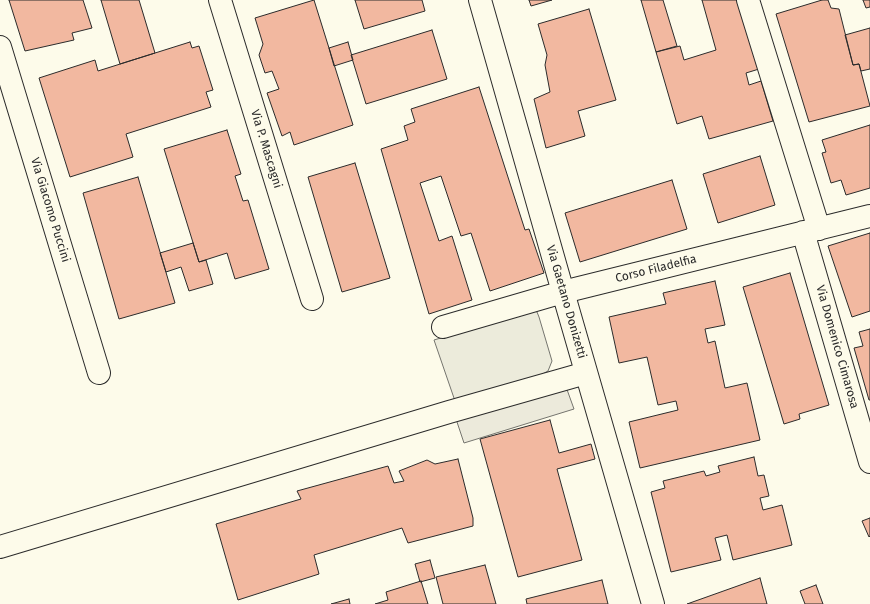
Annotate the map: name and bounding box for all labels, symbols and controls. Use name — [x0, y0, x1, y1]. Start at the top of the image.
street label: Via P. Mascagni — [247, 108, 285, 190]
street label: Via Giacomo Puccini — [27, 156, 73, 264]
street label: Via Gaetano Donizetti — [543, 244, 589, 360]
street label: Corso Filadelfia — [614, 252, 698, 286]
street label: Via Domenico Cimarosa — [812, 284, 862, 410]

